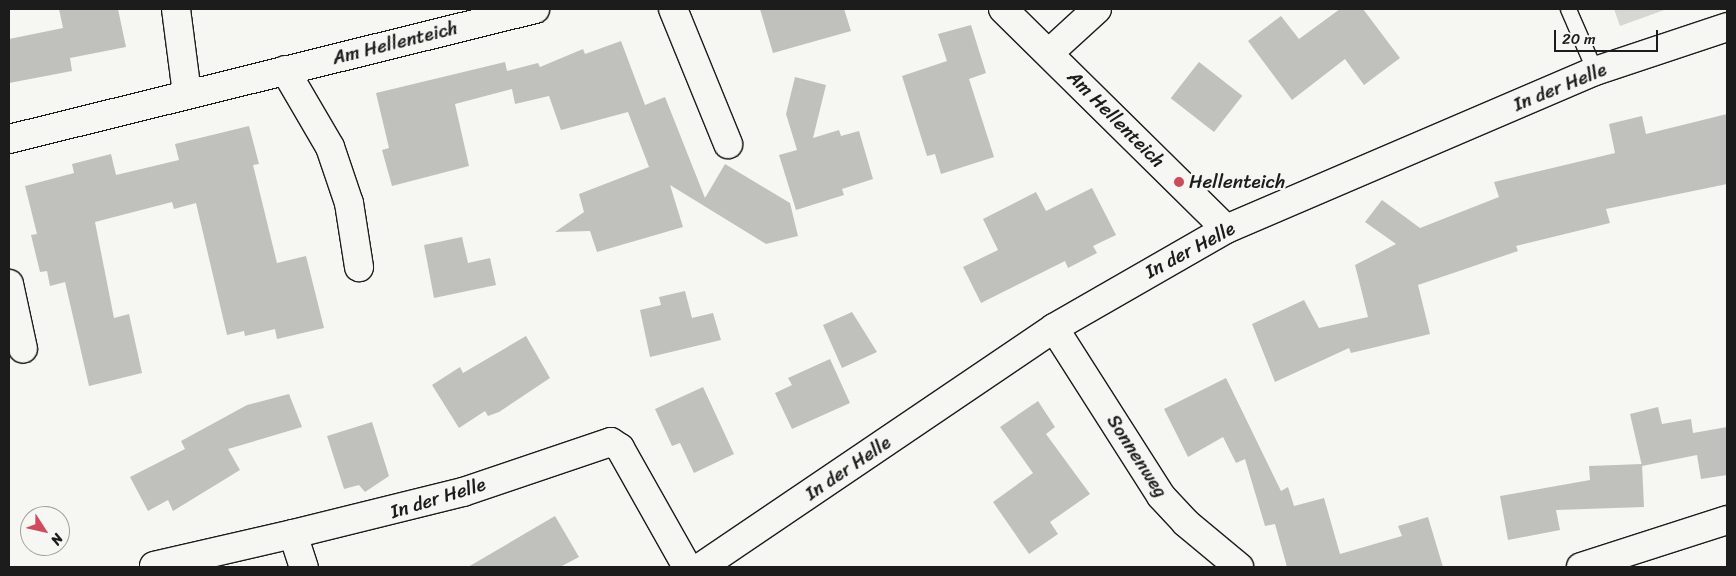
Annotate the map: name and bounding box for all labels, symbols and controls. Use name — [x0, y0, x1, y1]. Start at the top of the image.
street label: Am Hellenteich — [330, 16, 460, 70]
scale bar — [1556, 20, 1660, 52]
text: 20 m — [1562, 26, 1596, 52]
street label: In der Helle — [1510, 58, 1610, 116]
street label: Am Hellenteich — [1063, 66, 1169, 172]
place label: Hellenteich — [1189, 171, 1285, 193]
marker: Hellenteich — [1173, 176, 1185, 188]
street label: In der Helle — [1141, 217, 1239, 283]
street label: Sonnenweg — [1102, 410, 1172, 502]
street label: In der Helle — [801, 431, 895, 505]
street label: In der Helle — [387, 473, 489, 523]
north arrow — [20, 506, 70, 556]
text: N — [44, 528, 70, 550]

